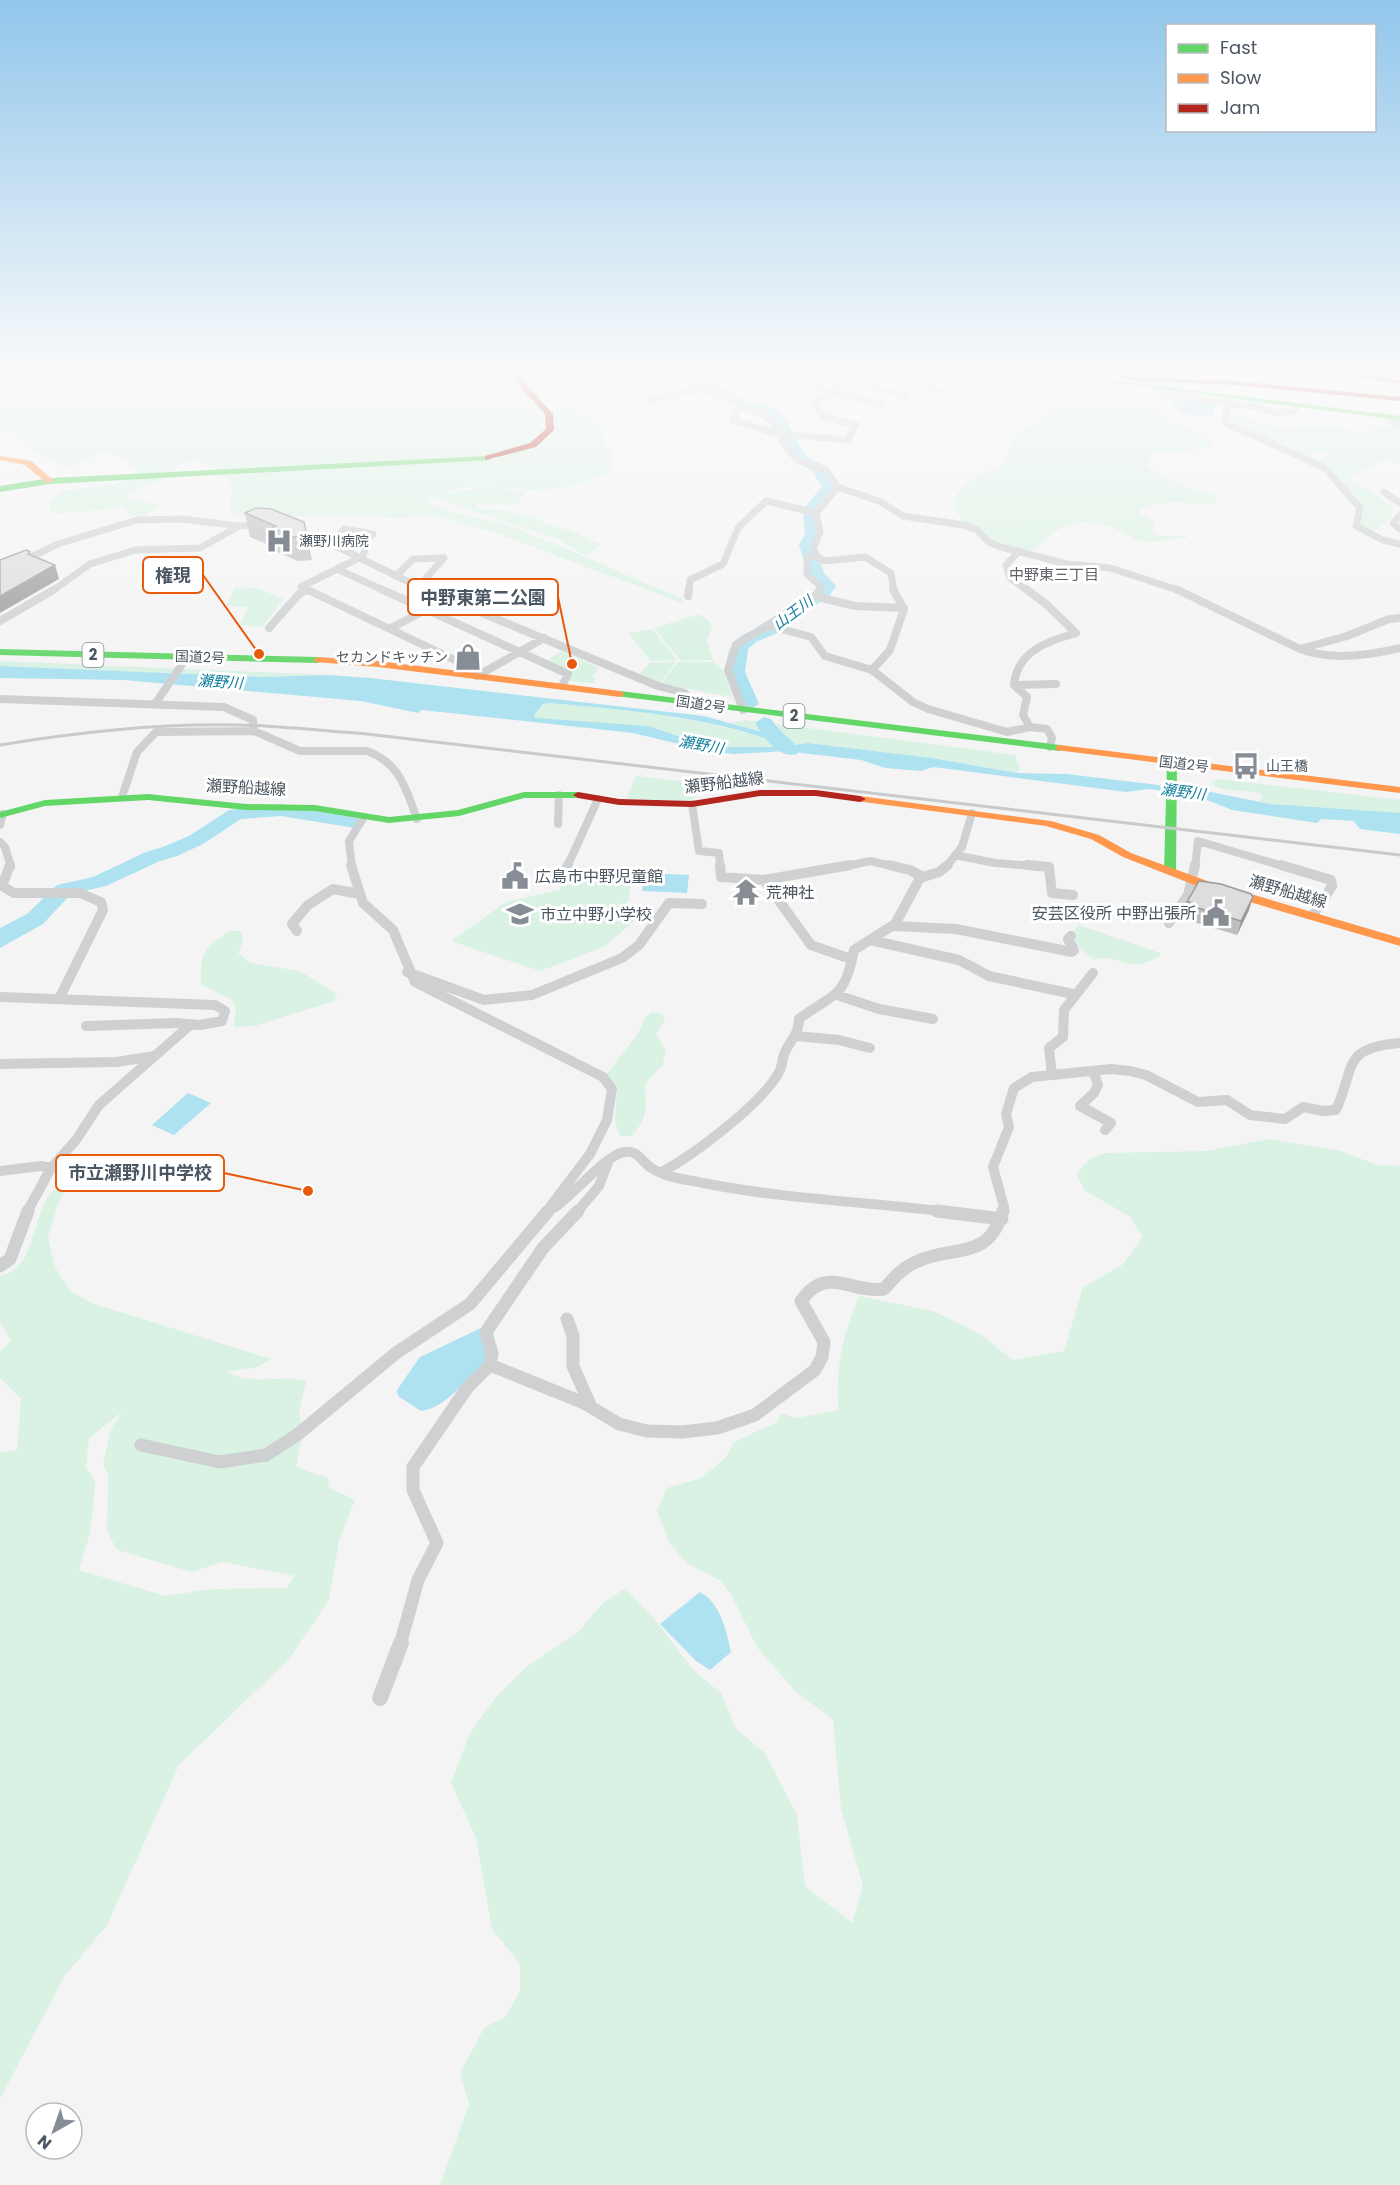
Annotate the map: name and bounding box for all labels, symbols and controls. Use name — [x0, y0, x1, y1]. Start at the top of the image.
legend — [1166, 24, 1376, 132]
text: Fast — [1220, 35, 1257, 60]
text: Slow — [1220, 65, 1262, 90]
text: Jam — [1220, 95, 1260, 120]
hospital icon: 瀬野川病院 — [264, 526, 294, 556]
place label: 瀬野川病院 — [299, 531, 369, 551]
callout: 権現 — [143, 557, 203, 593]
text: 権現 — [155, 563, 191, 588]
district label: 中野東三丁目 — [1009, 564, 1099, 585]
callout: 中野東第二公園 — [408, 579, 558, 615]
text: 中野東第二公園 — [420, 585, 546, 610]
water label: 山王川 — [768, 589, 819, 635]
shop icon: セカンドキッチン — [453, 642, 483, 672]
road number: 2 — [82, 643, 104, 667]
street label: 国道2号 — [175, 646, 225, 668]
place label: セカンドキッチン — [336, 647, 448, 667]
water label: 瀬野川 — [197, 669, 245, 694]
street label: 国道2号 — [675, 691, 727, 717]
road number: 2 — [784, 704, 804, 728]
water label: 瀬野川 — [677, 730, 727, 759]
street label: 国道2号 — [1158, 751, 1210, 777]
bus stop icon: 山王橋 — [1231, 751, 1261, 781]
place label: 山王橋 — [1266, 756, 1308, 776]
street label: 瀬野船越線 — [683, 766, 765, 799]
street label: 瀬野船越線 — [205, 774, 287, 801]
water label: 瀬野川 — [1159, 778, 1209, 805]
public building icon: 広島市中野児童館 — [500, 861, 530, 891]
place label: 広島市中野児童館 — [535, 865, 663, 888]
street label: 瀬野船越線 — [1246, 869, 1329, 914]
temple icon: 荒神社 — [731, 877, 761, 907]
place label: 荒神社 — [766, 881, 814, 904]
public building icon: 安芸区役所 中野出張所 — [1201, 898, 1231, 928]
school or university icon: 市立中野小学校 — [505, 899, 535, 929]
place label: 安芸区役所 中野出張所 — [1032, 902, 1196, 925]
place label: 市立中野小学校 — [540, 903, 652, 926]
callout: 市立瀬野川中学校 — [56, 1155, 224, 1191]
text: 市立瀬野川中学校 — [68, 1160, 212, 1185]
north arrow — [24, 2101, 84, 2161]
text: N — [33, 2129, 57, 2155]

